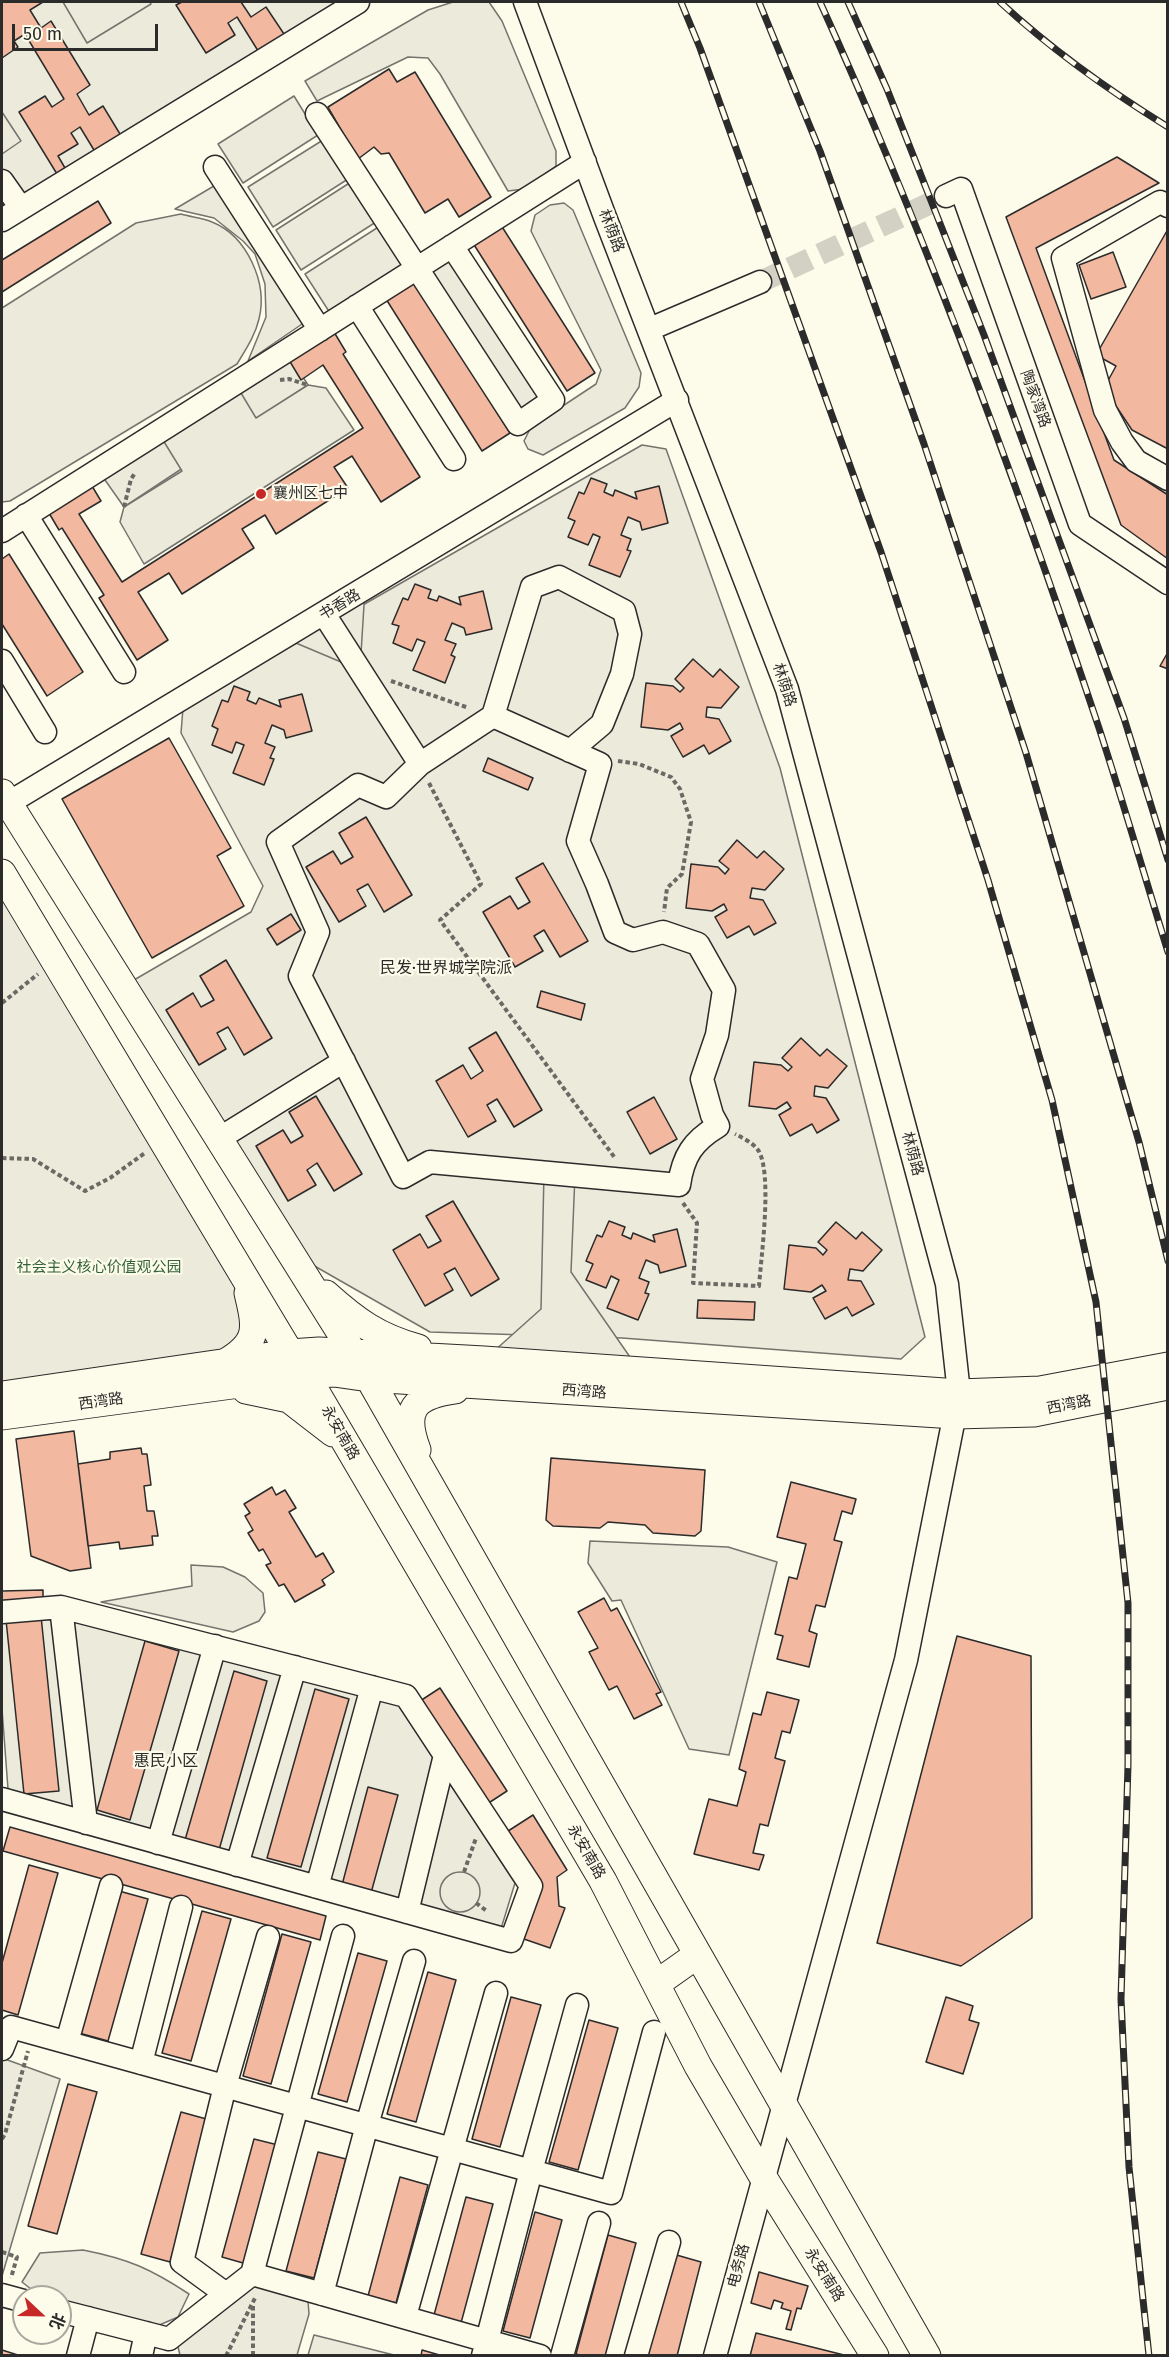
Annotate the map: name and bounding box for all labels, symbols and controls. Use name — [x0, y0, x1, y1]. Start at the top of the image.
scale bar — [15, 12, 160, 50]
text: 50 m — [23, 23, 62, 45]
street label: 林荫路 — [595, 207, 627, 255]
street label: 陶家湾路 — [1016, 368, 1054, 430]
place label: 襄州区七中 — [273, 485, 348, 503]
marker: 襄州区七中 — [254, 487, 268, 501]
street label: 书香路 — [316, 586, 364, 624]
street label: 林荫路 — [768, 661, 800, 709]
district label: 民发·世界城学院派 — [380, 959, 512, 979]
street label: 林荫路 — [897, 1130, 927, 1178]
park label: 社会主义核心价值观公园 — [17, 1259, 181, 1277]
street label: 西湾路 — [561, 1381, 607, 1403]
street label: 西湾路 — [77, 1390, 125, 1414]
street label: 西湾路 — [1045, 1392, 1093, 1418]
street label: 永安南路 — [317, 1403, 363, 1463]
district label: 惠民小区 — [134, 1752, 198, 1772]
street label: 永安南路 — [563, 1822, 609, 1882]
street label: 电务路 — [724, 2242, 754, 2290]
street label: 永安南路 — [800, 2245, 848, 2305]
north arrow — [12, 2285, 72, 2345]
text: 北 — [45, 2310, 69, 2332]

